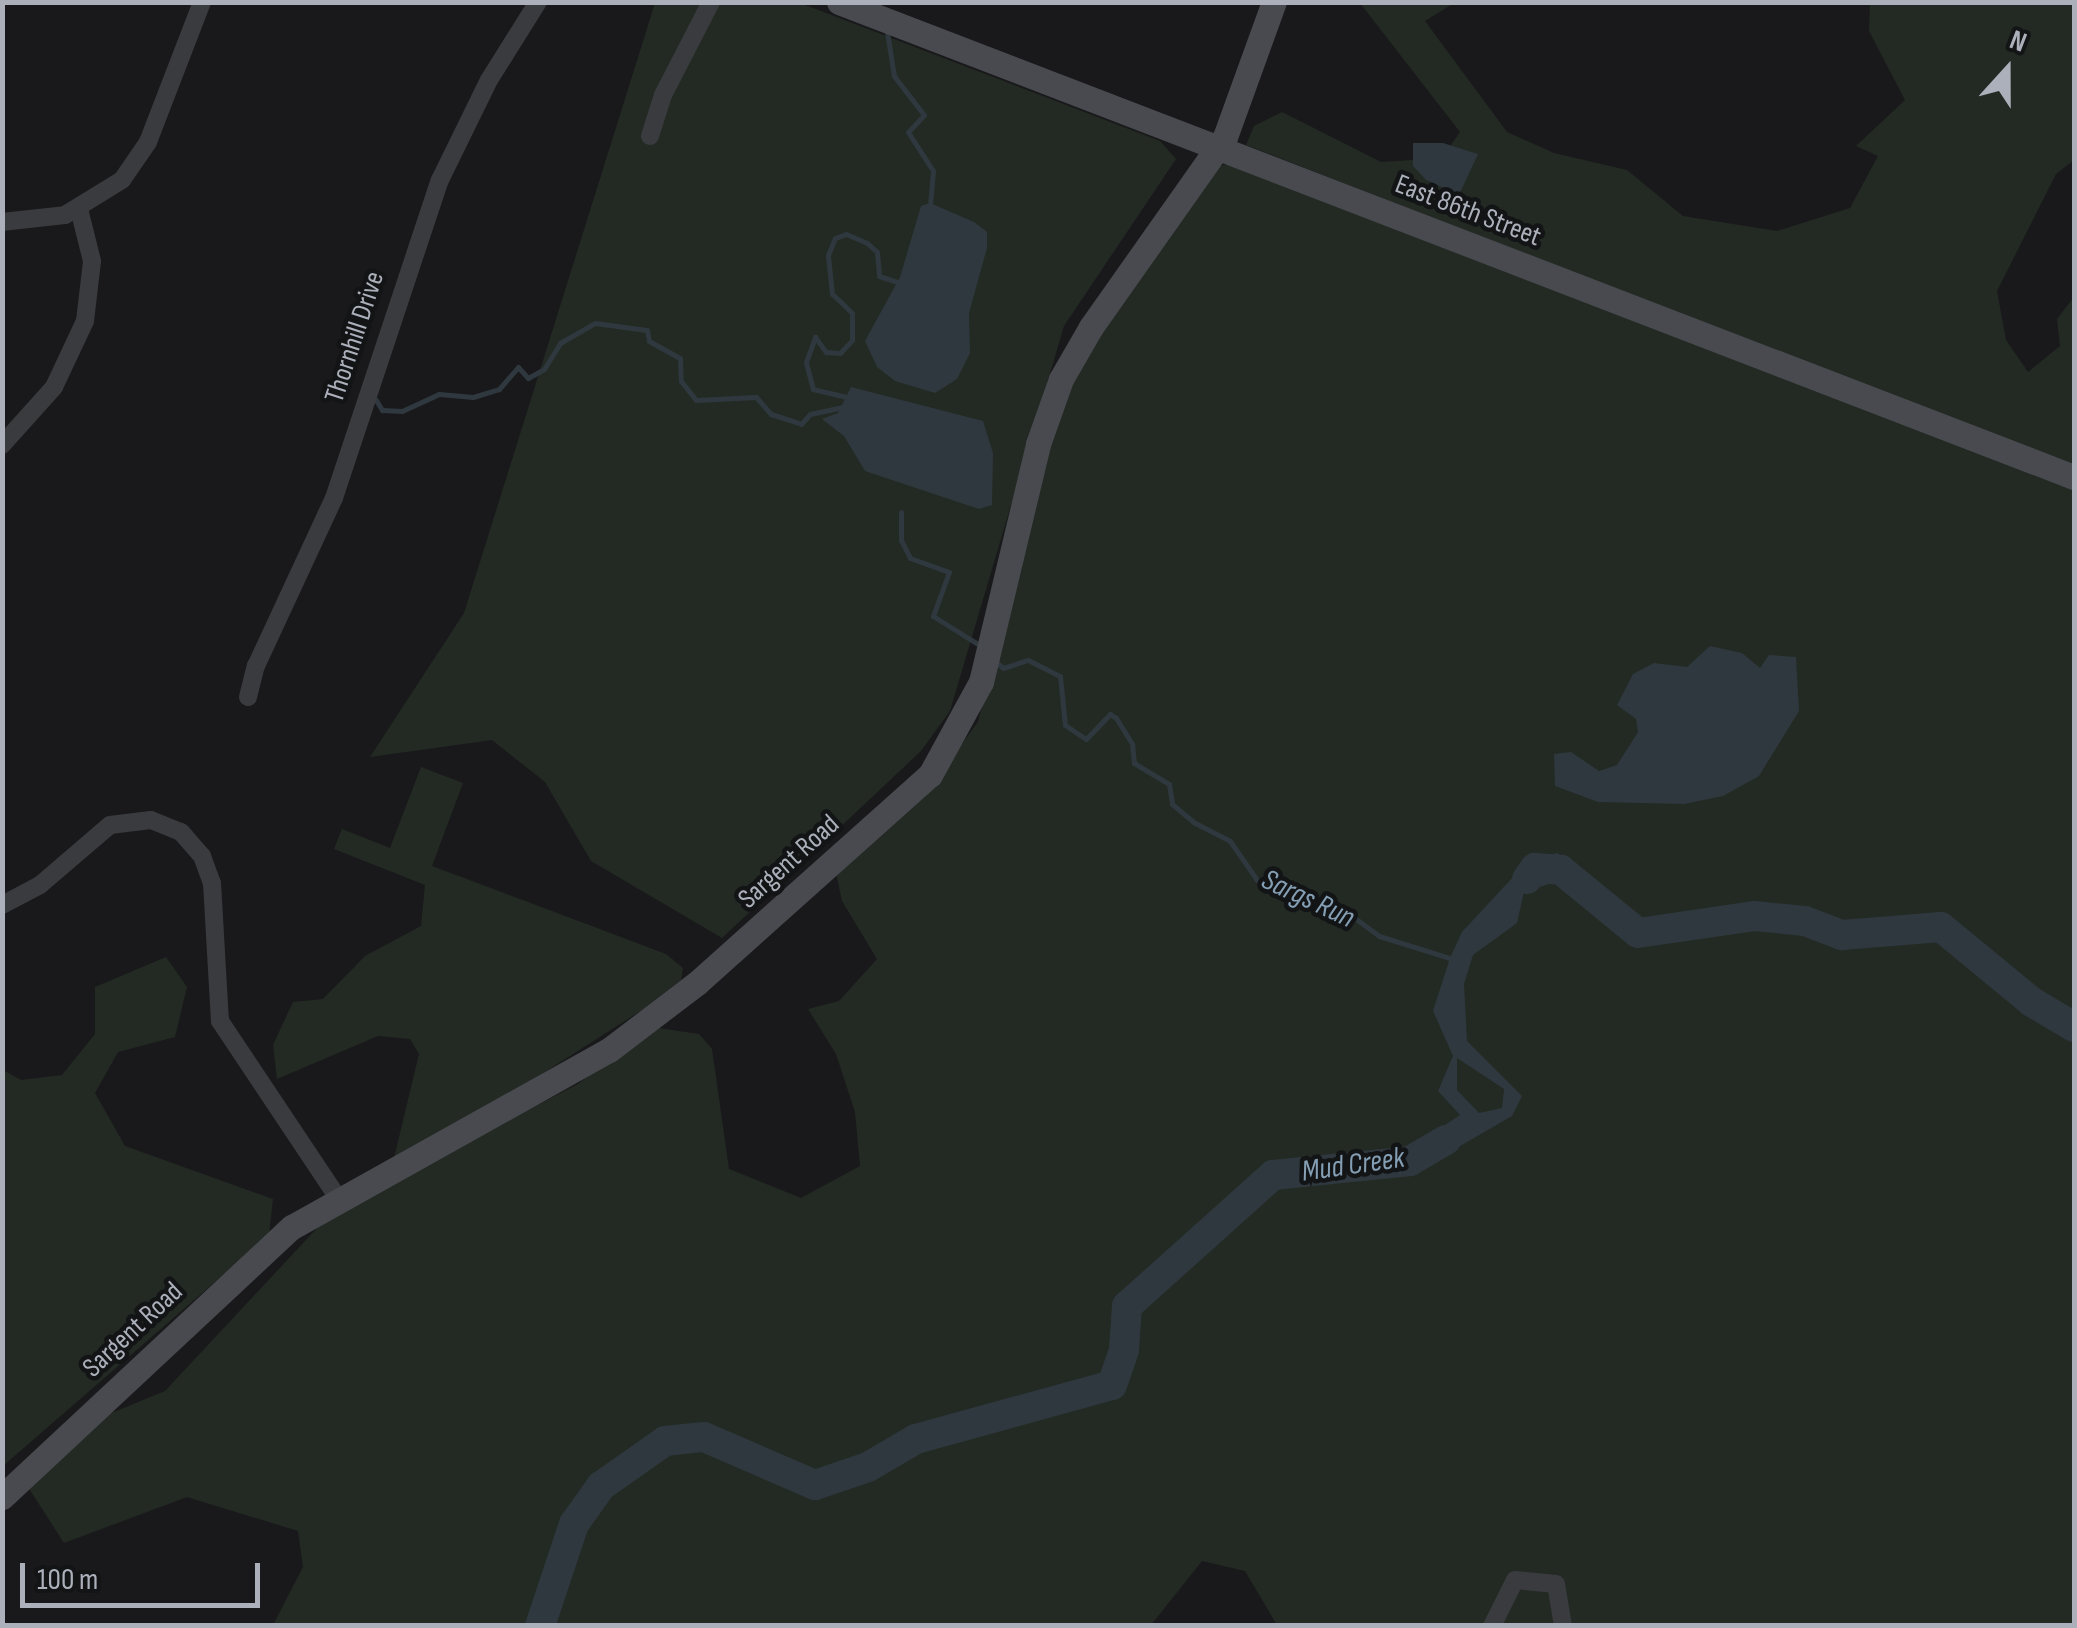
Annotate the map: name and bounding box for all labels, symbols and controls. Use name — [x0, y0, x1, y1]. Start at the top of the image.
north arrow — [1957, 20, 2057, 120]
text: N — [2005, 23, 2031, 60]
street label: East 86th Street — [1390, 168, 1546, 254]
street label: Thornhill Drive — [318, 267, 392, 407]
street label: Sargent Road — [732, 808, 846, 916]
water label: Sargs Run — [1256, 862, 1360, 936]
water label: Mud Creek — [1299, 1140, 1407, 1190]
street label: Sargent Road — [76, 1275, 190, 1385]
scale bar — [25, 1543, 265, 1605]
text: 100 m — [37, 1562, 98, 1598]

